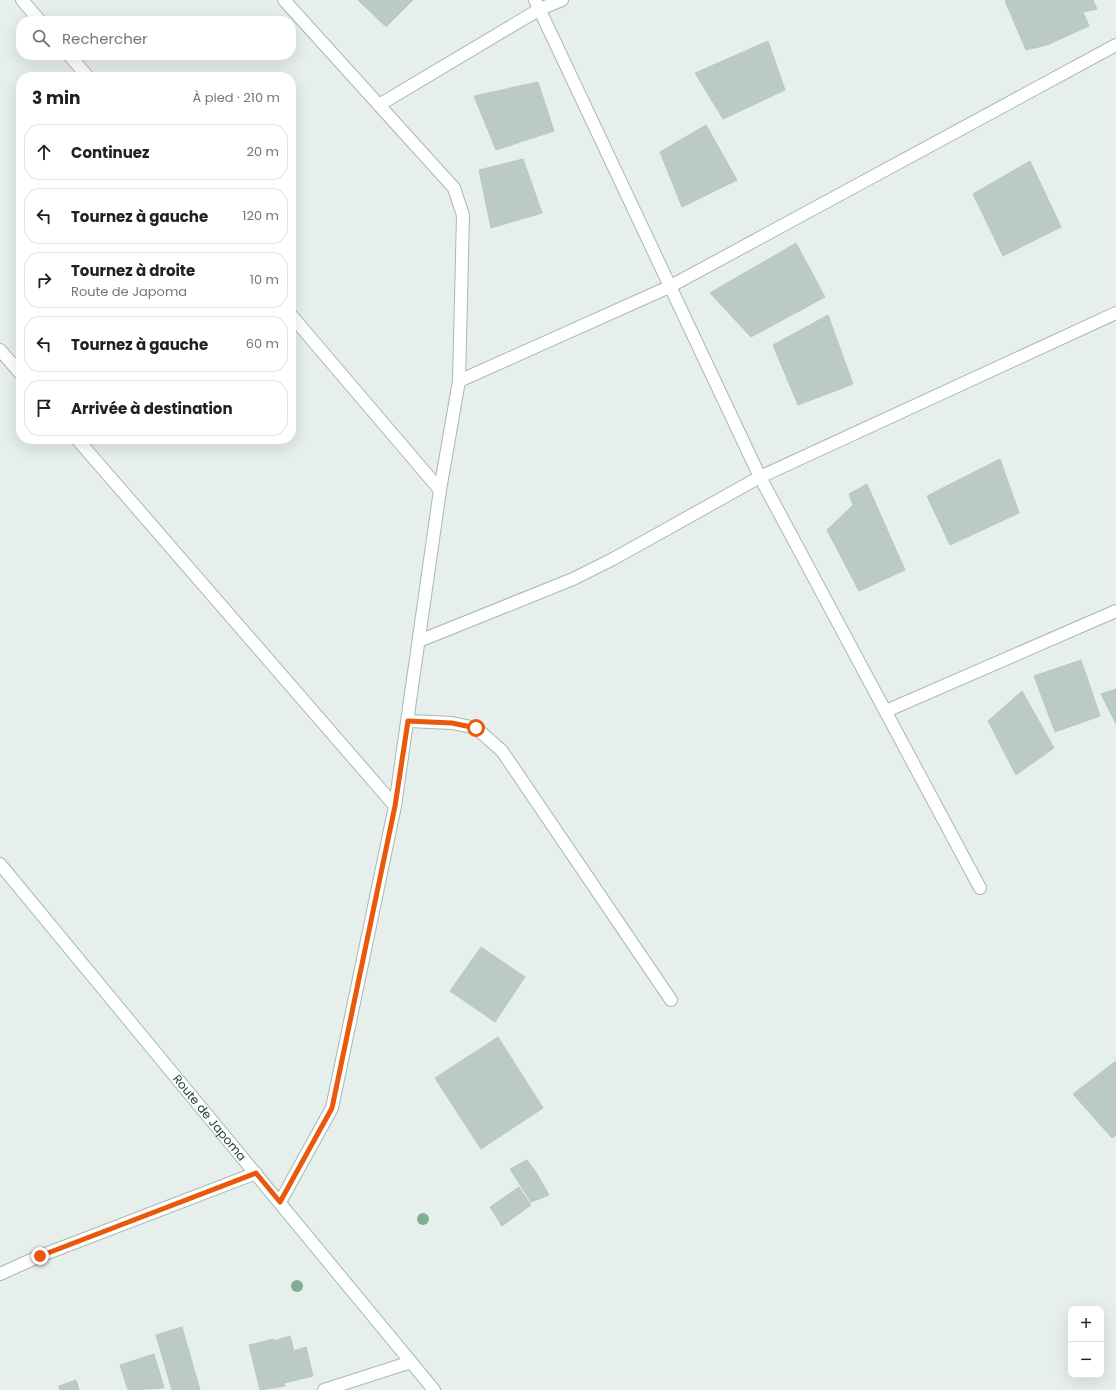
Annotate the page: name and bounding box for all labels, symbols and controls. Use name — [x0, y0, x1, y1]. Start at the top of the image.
search box — [16, 16, 296, 60]
icon: search — [30, 27, 52, 49]
text: Rechercher — [62, 28, 148, 49]
text: 3 min — [32, 86, 80, 110]
text: À pied · 210 m — [193, 88, 280, 107]
icon: ahead — [33, 141, 55, 163]
text: Continuez — [71, 142, 150, 163]
text: 20 m — [246, 142, 279, 161]
icon: left — [33, 205, 55, 227]
text: Tournez à gauche — [71, 206, 208, 227]
text: 120 m — [242, 206, 279, 225]
text: Tournez à droite — [71, 260, 195, 281]
icon: right — [33, 269, 55, 291]
text: 10 m — [250, 270, 279, 289]
text: Route de Japoma — [71, 282, 187, 301]
icon: left — [33, 333, 55, 355]
text: Tournez à gauche — [71, 334, 208, 355]
text: 60 m — [246, 334, 279, 353]
icon: arrive — [33, 397, 55, 419]
text: Arrivée à destination — [71, 398, 233, 419]
route start — [467, 719, 485, 737]
street label: Route de Japoma — [169, 1071, 250, 1164]
route end — [31, 1247, 49, 1265]
map controls — [1068, 1306, 1104, 1378]
button: + — [1068, 1306, 1104, 1342]
button: − — [1068, 1342, 1104, 1378]

